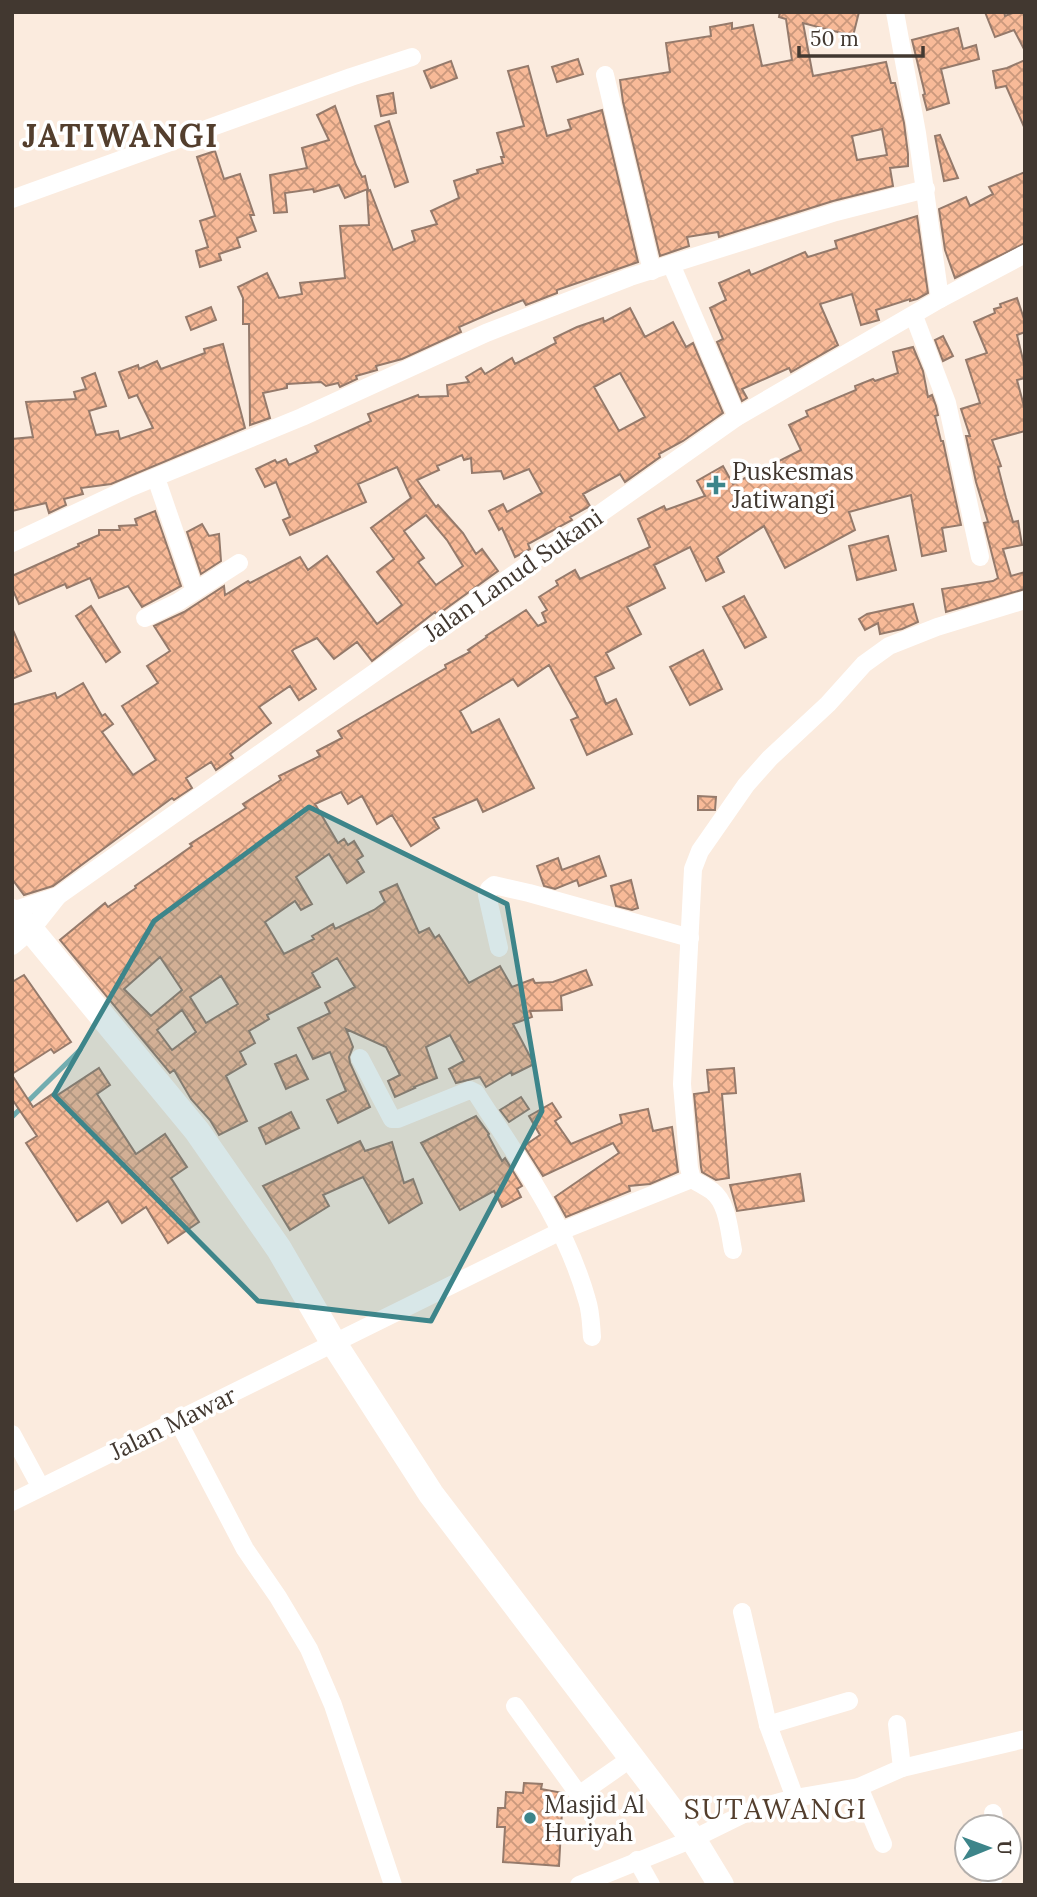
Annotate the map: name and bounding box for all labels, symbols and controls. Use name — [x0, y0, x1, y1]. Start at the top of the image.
scale bar — [799, 14, 923, 58]
text: 50 m — [810, 25, 859, 52]
district label: JATIWANGI — [23, 115, 219, 156]
place label: Puskesmas Jatiwangi — [731, 456, 854, 515]
marker: Puskesmas Jatiwangi — [706, 475, 726, 495]
street label: Jalan Lanud Sukani — [417, 502, 609, 649]
street label: Jalan Mawar — [104, 1379, 242, 1467]
place label: Masjid Al Huriyah — [544, 1789, 645, 1848]
district label: SUTAWANGI — [684, 1791, 868, 1827]
marker: Masjid Al Huriyah — [522, 1810, 538, 1826]
north arrow — [953, 1813, 1023, 1883]
text: U — [993, 1840, 1017, 1855]

